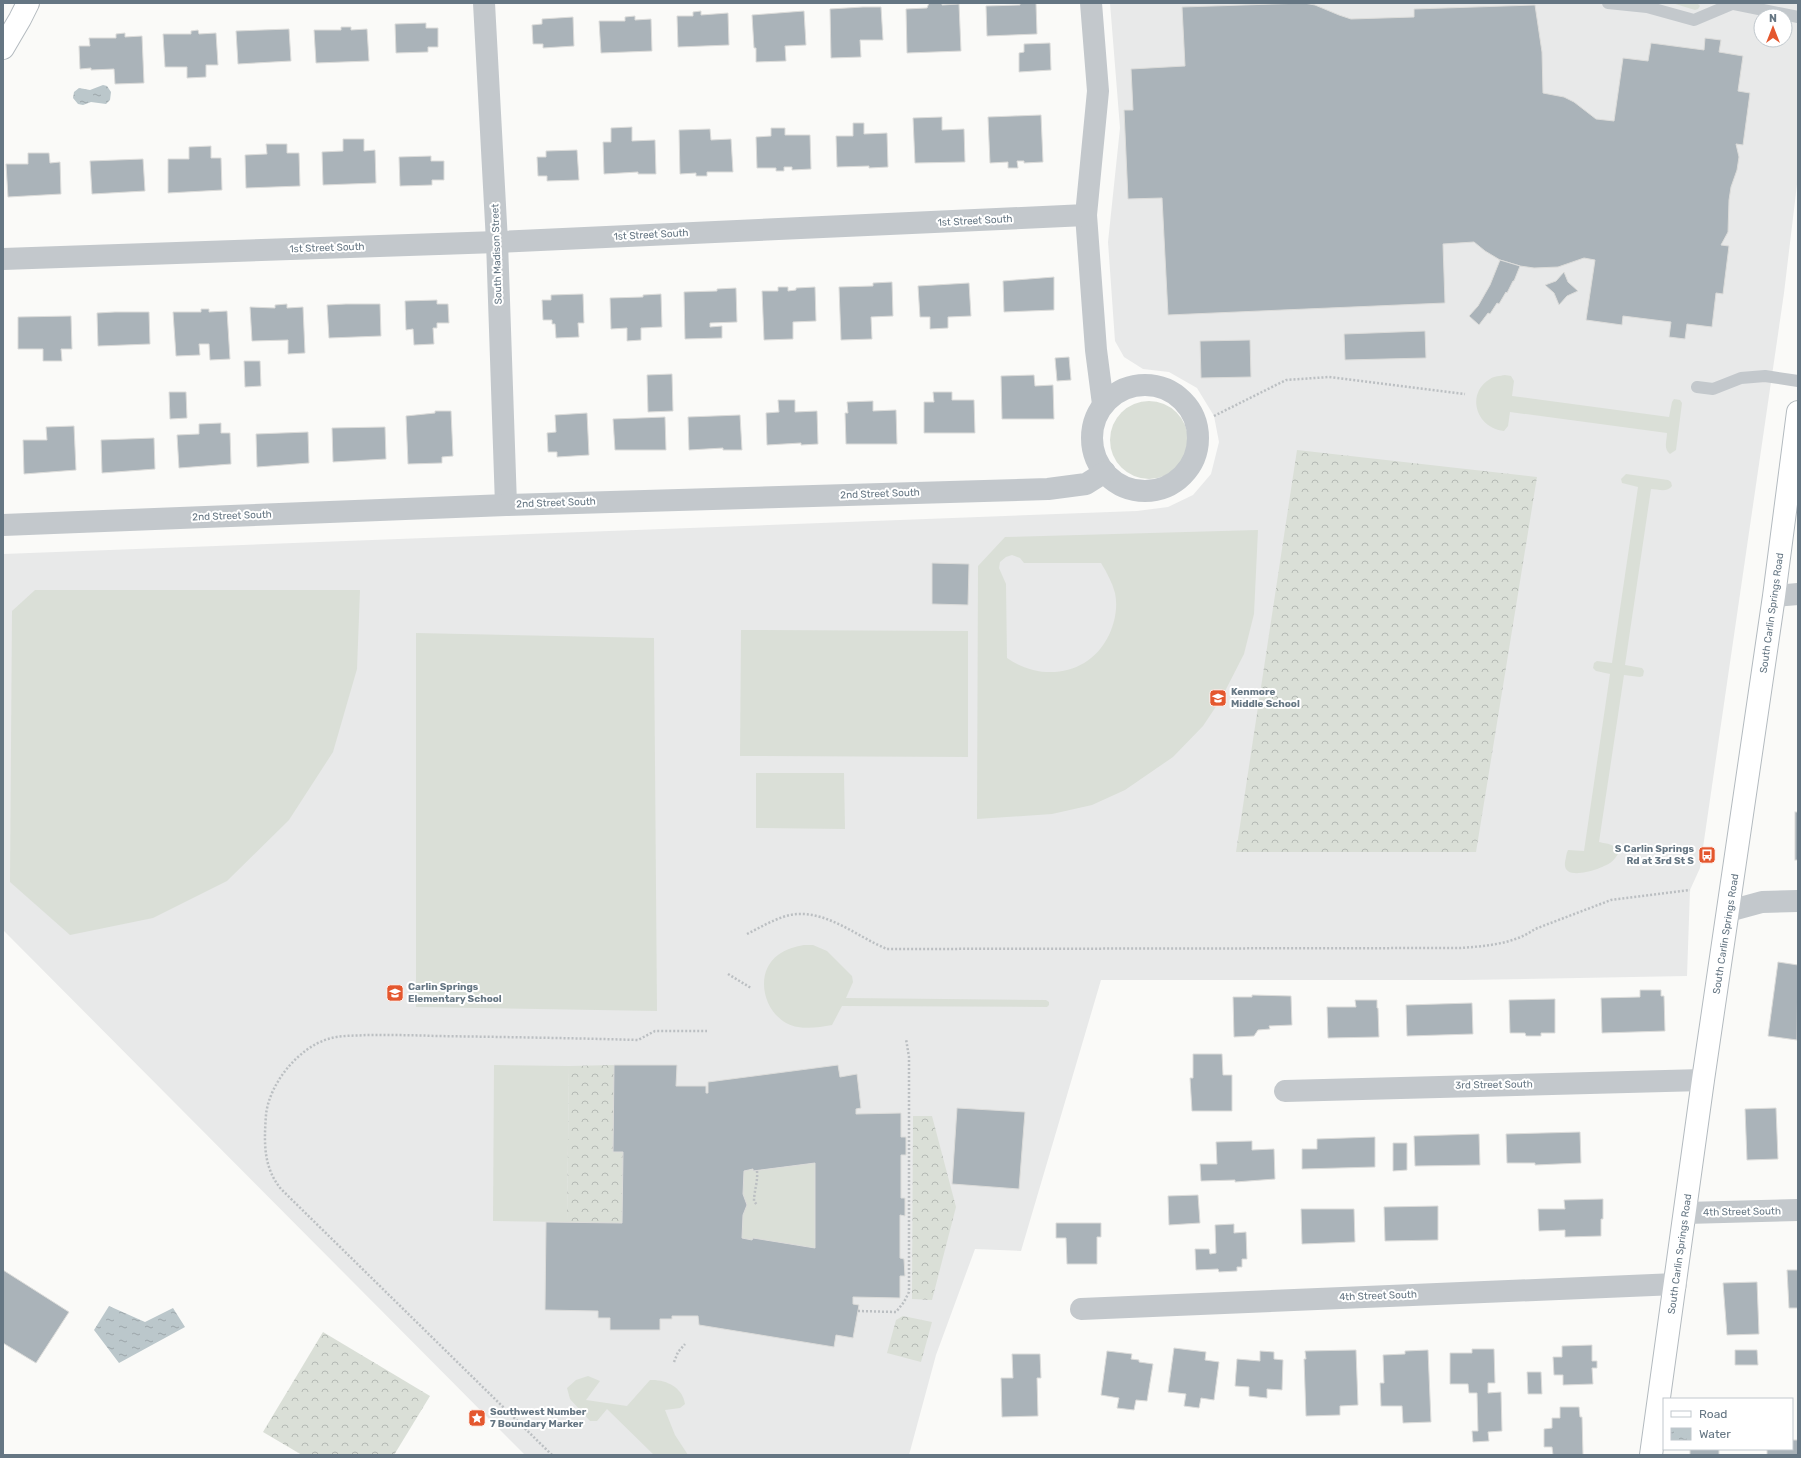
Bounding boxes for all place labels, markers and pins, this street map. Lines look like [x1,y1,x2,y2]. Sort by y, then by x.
place label: Kenmore Middle School [1231,686,1300,710]
school or university icon: Kenmore Middle School [1208,688,1228,708]
place label: S Carlin Springs Rd at 3rd St S [1615,843,1694,867]
bus stop icon: S Carlin Springs Rd at 3rd St S [1697,845,1717,865]
place label: Carlin Springs Elementary School [408,981,502,1005]
school or university icon: Carlin Springs Elementary School [385,983,405,1003]
place label: Southwest Number 7 Boundary Marker [490,1406,587,1430]
place icon: Southwest Number 7 Boundary Marker [467,1408,487,1428]

